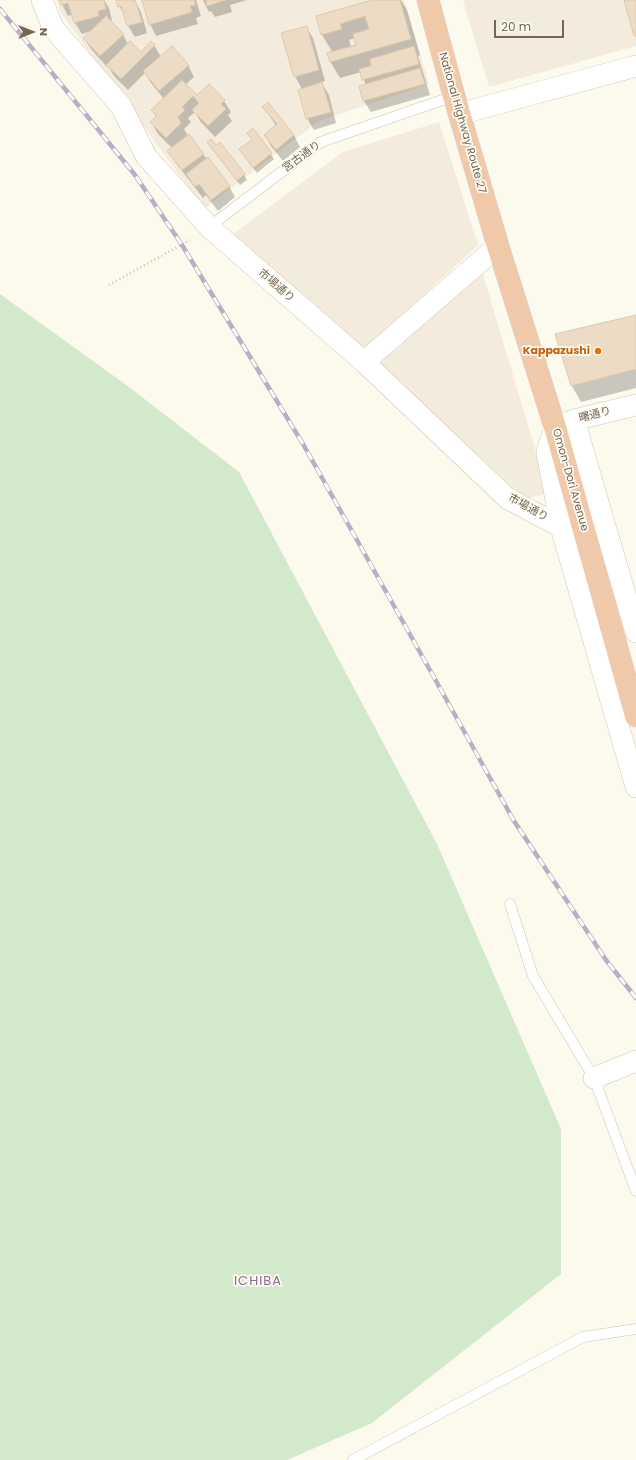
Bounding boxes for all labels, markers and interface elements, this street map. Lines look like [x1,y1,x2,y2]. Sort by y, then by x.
north arrow [12,12,52,52]
scale bar [496,12,566,38]
text: 20 m [501,18,531,35]
text: N [36,28,52,36]
street label: National Highway Route 27 [435,51,489,195]
street label: 宮古通り [280,139,324,175]
street label: 市場通り [255,267,297,305]
place label: Kappazushi [523,344,590,358]
marker: Kappazushi [593,346,603,356]
street label: 曙通り [577,405,613,425]
street label: Omon-Dori Avenue [549,427,591,533]
street label: 市場通り [506,492,550,524]
district label: ICHIBA [234,1274,282,1290]

